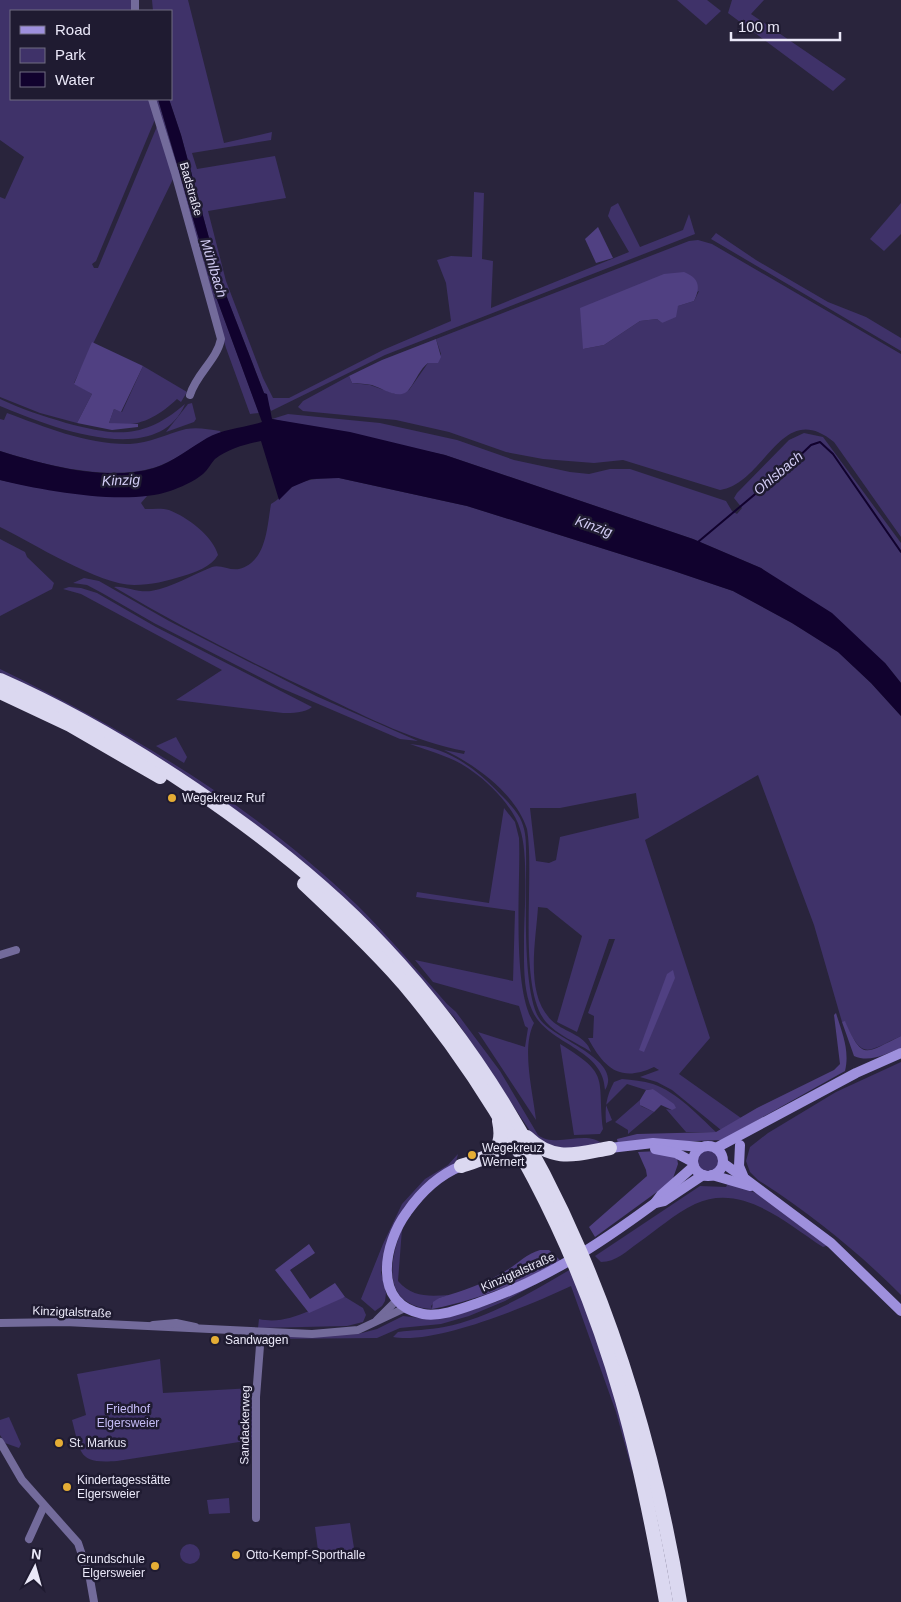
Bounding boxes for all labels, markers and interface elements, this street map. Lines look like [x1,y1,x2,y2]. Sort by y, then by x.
legend [10,10,172,100]
scale bar [731,10,840,42]
text: 100 m [738,18,780,35]
text: Road [55,21,91,38]
text: Park [55,46,86,63]
text: Water [55,71,94,88]
street label: Badstraße [177,160,205,218]
water label: Mühlbach [197,237,231,300]
water label: Ohlsbach [750,448,806,498]
water label: Kinzig [102,471,141,489]
water label: Kinzig [573,512,615,540]
place label: Wegekreuz Ruf [182,791,265,805]
marker: Wegekreuz Ruf [166,792,178,804]
place label: Wegekreuz Wernert [482,1141,542,1169]
marker: Wegekreuz Wernert [466,1149,478,1161]
street label: Kinzigtalstraße [479,1249,557,1295]
street label: Kinzigtalstraße [32,1304,112,1320]
place label: Sandwagen [225,1333,288,1347]
marker: Sandwagen [209,1334,221,1346]
street label: Sandackerweg [237,1385,253,1465]
park label: Friedhof Elgersweier [97,1402,159,1430]
place label: St. Markus [69,1436,126,1450]
marker: St. Markus [53,1437,65,1449]
place label: Kindertagesstätte Elgersweier [77,1473,171,1501]
marker: Kindertagesstätte Elgersweier [61,1481,73,1493]
north arrow [10,1542,60,1592]
text: N [30,1546,42,1563]
place label: Otto-Kempf-Sporthalle [246,1548,366,1562]
marker: Otto-Kempf-Sporthalle [230,1549,242,1561]
place label: Grundschule Elgersweier [77,1552,145,1580]
marker: Grundschule Elgersweier [149,1560,161,1572]

